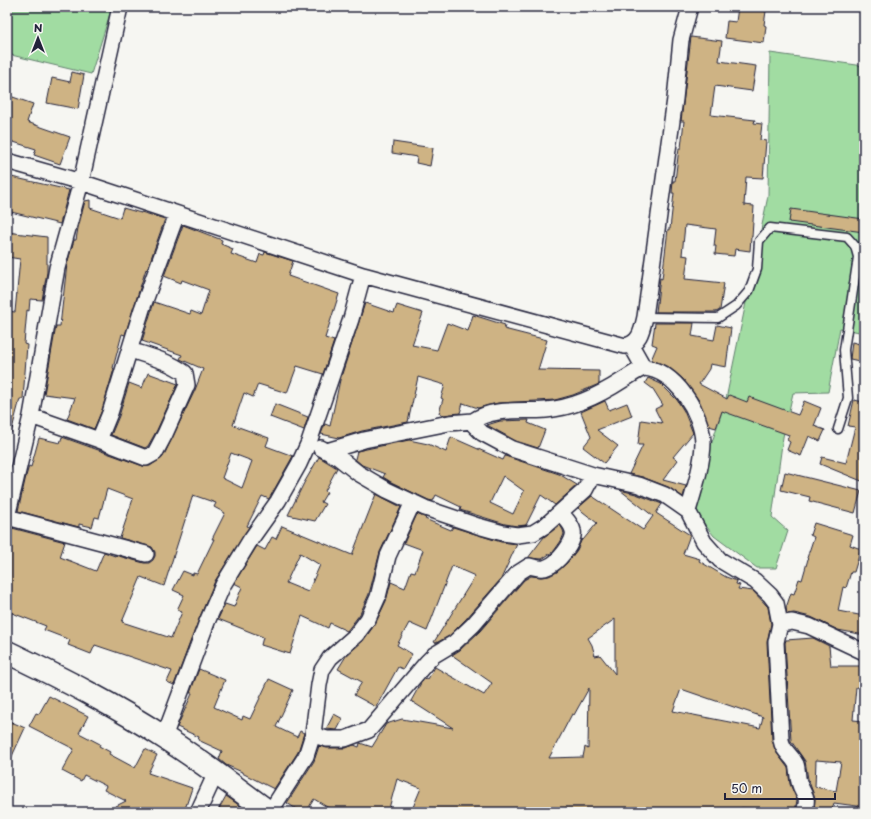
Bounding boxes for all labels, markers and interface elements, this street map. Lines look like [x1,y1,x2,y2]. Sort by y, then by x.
north arrow [18,18,58,58]
text: N [34,19,43,36]
scale bar [725,775,835,801]
text: 50 m [731,779,762,797]

